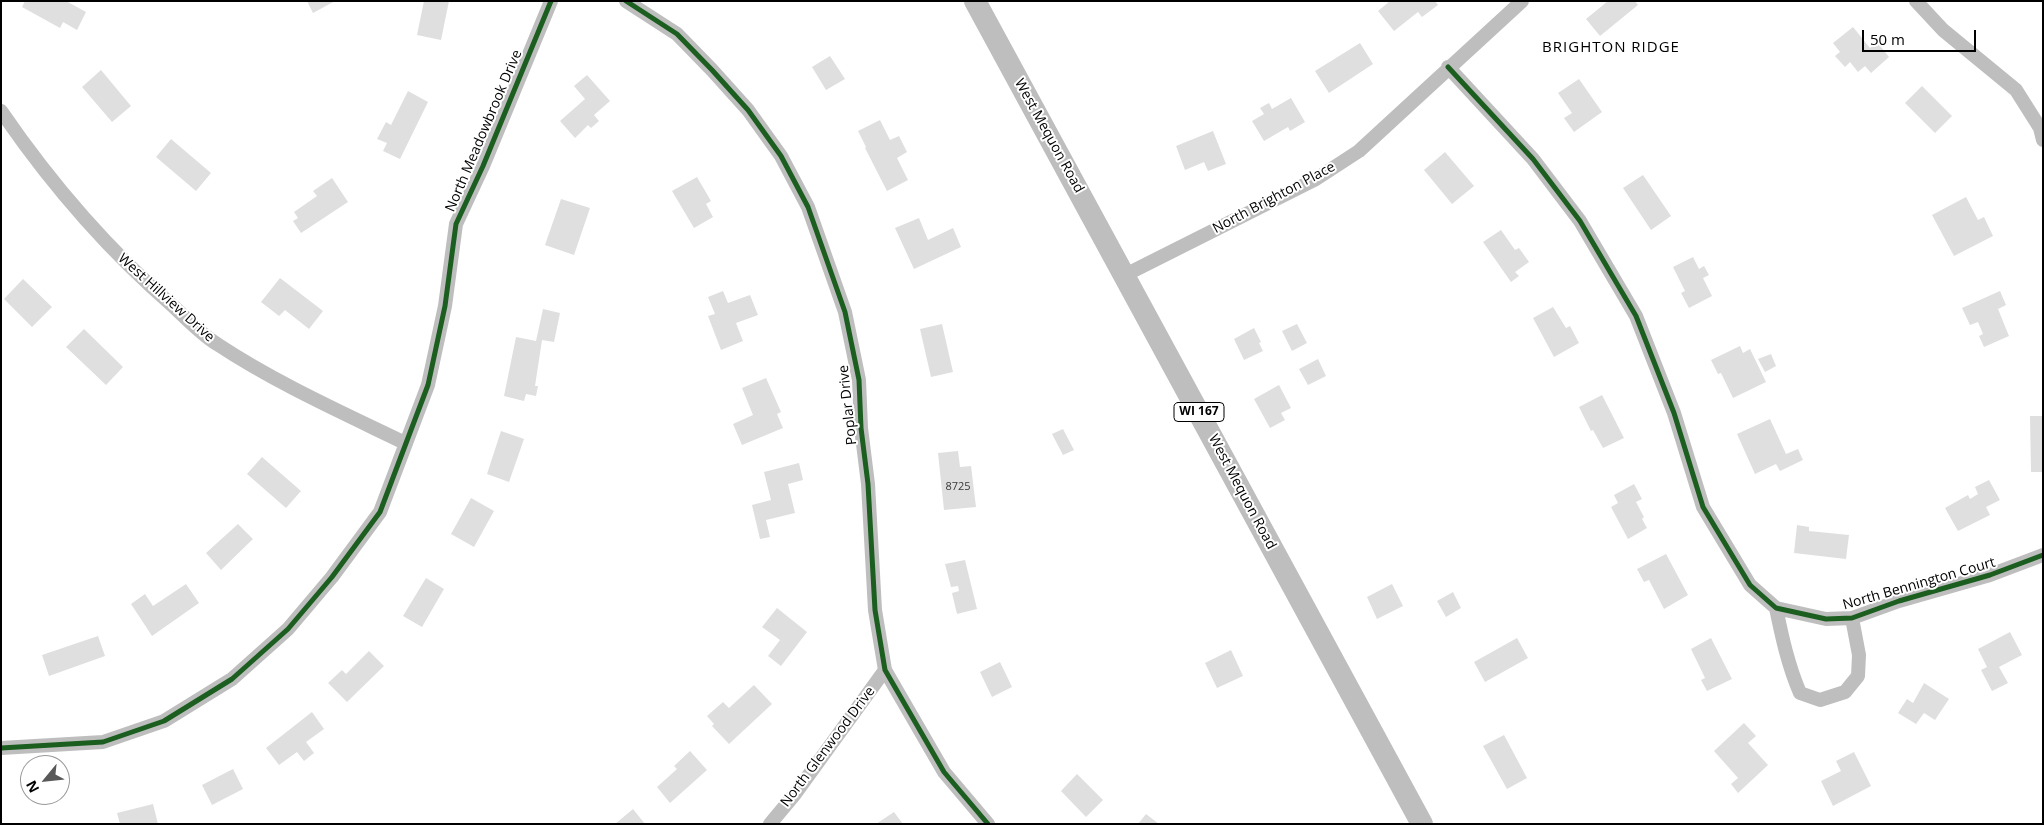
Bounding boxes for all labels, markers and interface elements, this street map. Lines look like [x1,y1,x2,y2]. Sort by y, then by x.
scale bar [1864,20,1978,52]
text: 50 m [1870,29,1905,49]
district label: BRIGHTON RIDGE [1540,39,1682,57]
street label: North Meadowbrook Drive [442,47,526,215]
street label: West Mequon Road [1011,76,1087,196]
street label: North Brighton Place [1210,159,1338,237]
street label: West Hillview Drive [114,250,218,346]
street label: Poplar Drive [835,364,861,446]
road number: WI 167 [1174,402,1224,422]
street label: West Mequon Road [1205,432,1279,552]
house number: 8725 [945,480,971,494]
street label: North Bennington Court [1841,554,1997,614]
street label: North Glenwood Drive [777,684,879,810]
north arrow [20,755,70,805]
text: N [21,777,43,796]

